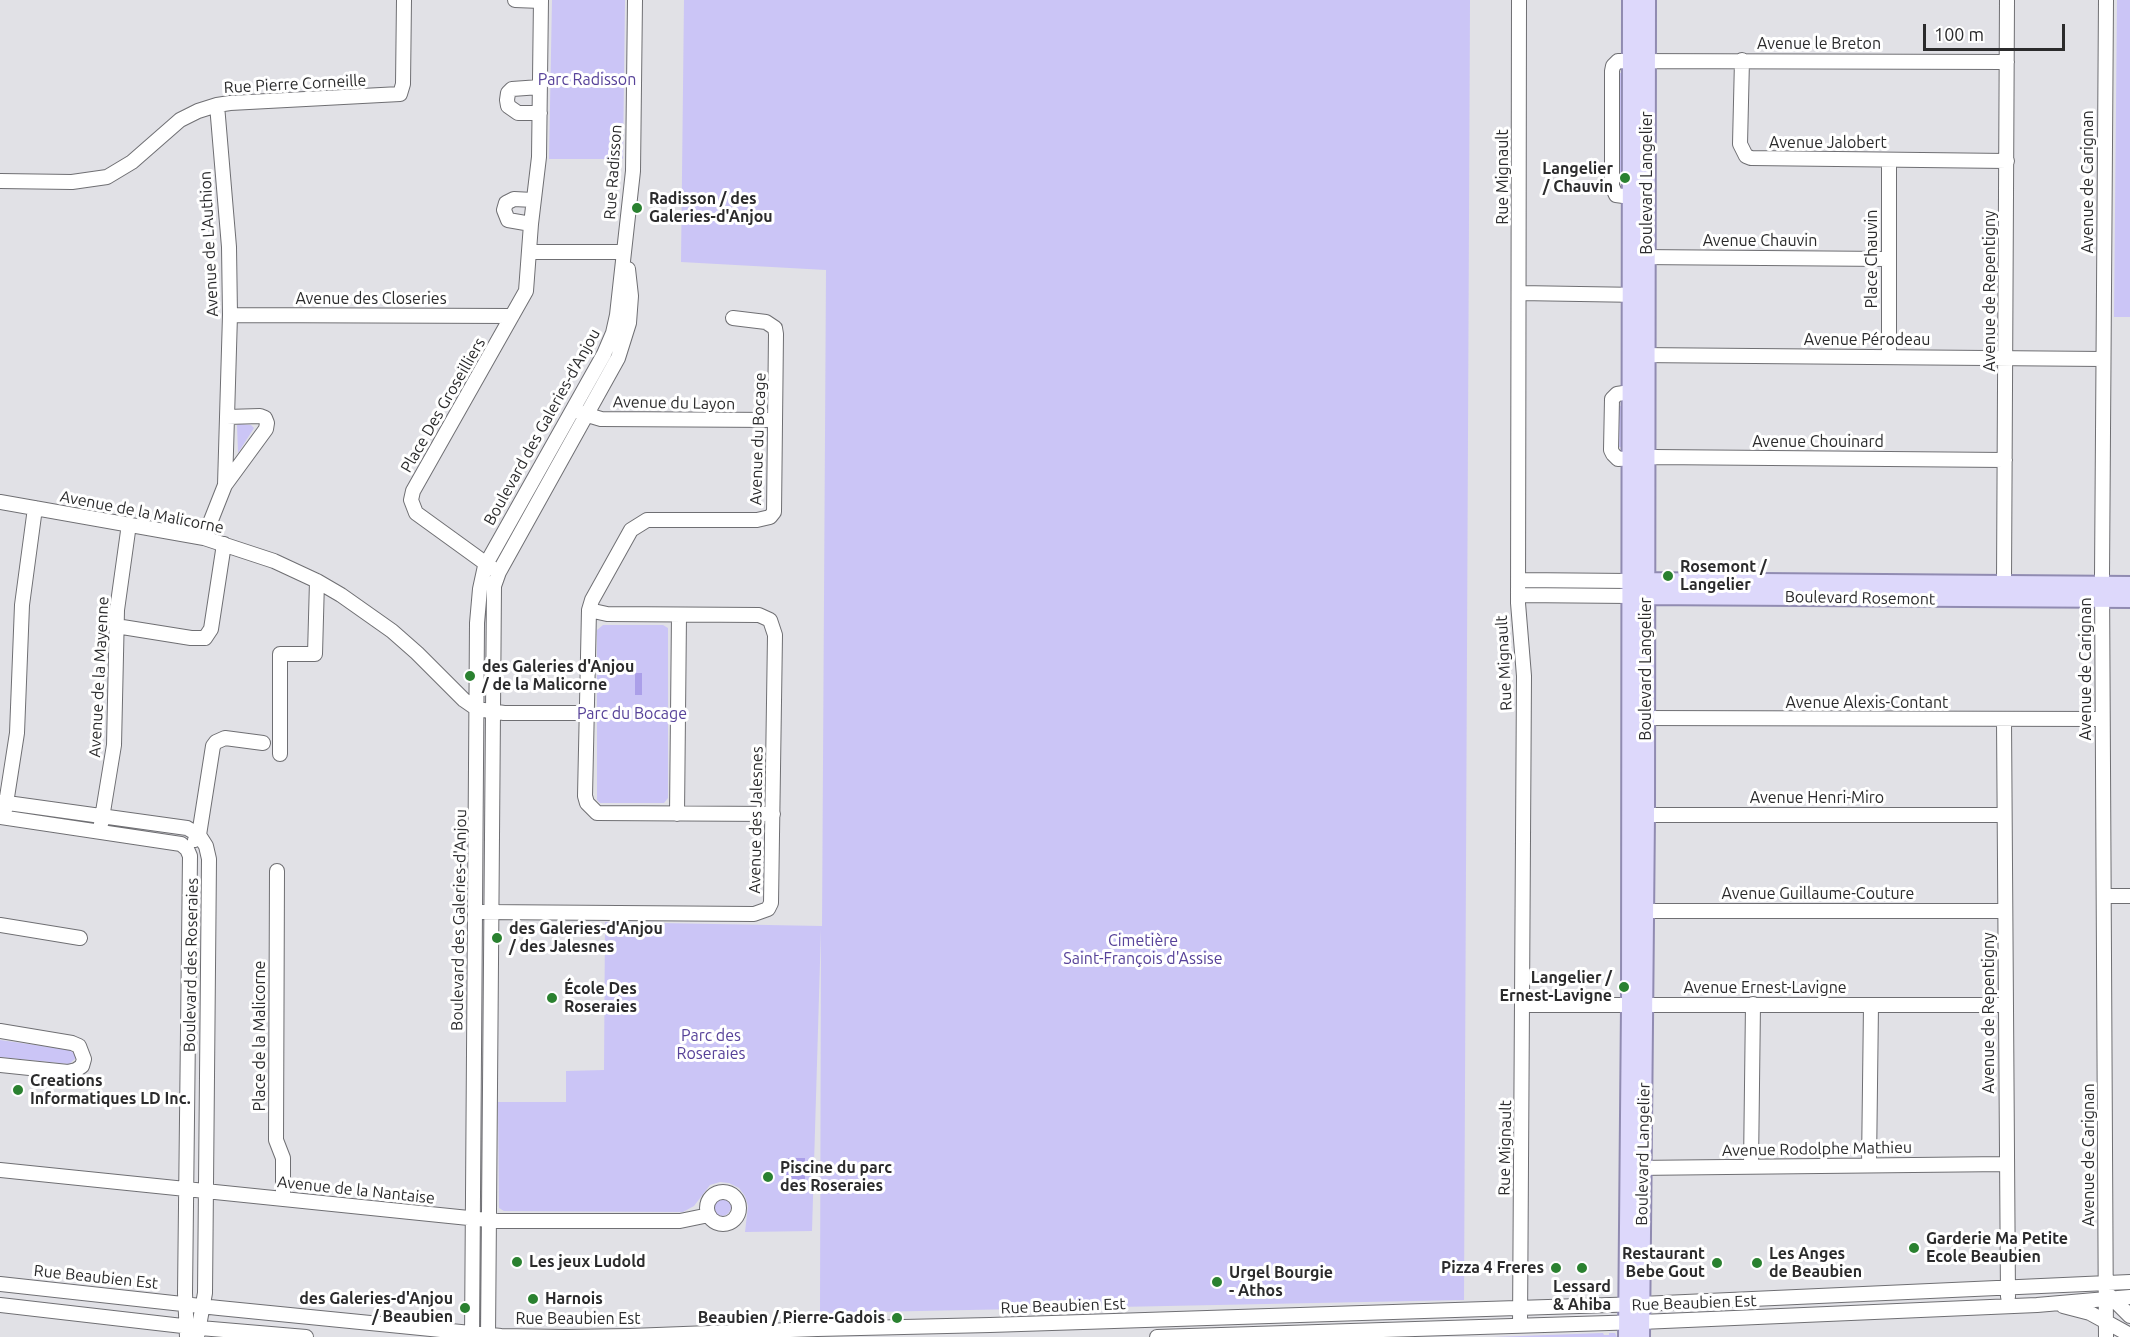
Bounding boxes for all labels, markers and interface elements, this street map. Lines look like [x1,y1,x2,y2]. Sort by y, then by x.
scale bar [1926,12,2068,50]
text: 100 m [1934,24,1984,44]
street label: Avenue le Breton [1757,34,1881,54]
park label: Parc Radisson [538,70,636,90]
street label: Rue Pierre Corneille [223,71,367,97]
street label: Avenue de Carignan [2078,110,2098,254]
street label: Boulevard Langelier [1637,111,1657,255]
street label: Rue Radisson [600,124,626,220]
street label: Rue Mignault [1493,129,1513,225]
street label: Avenue Jalobert [1769,133,1887,153]
place label: Langelier / Chauvin [1542,159,1613,197]
street label: Avenue de L'Authion [196,171,222,317]
marker: Langelier / Chauvin [1618,171,1632,185]
place label: Radisson / des Galeries-d'Anjou [649,189,773,227]
marker: Radisson / des Galeries-d'Anjou [630,201,644,215]
street label: Place Chauvin [1862,209,1882,309]
street label: Avenue de Repentigny [1980,210,2000,372]
street label: Avenue Chauvin [1703,231,1817,251]
street label: Avenue des Closeries [295,289,447,309]
street label: Boulevard des Galeries-d'Anjou [480,325,604,529]
street label: Avenue Pérodeau [1804,330,1930,350]
street label: Place Des Groseilliers [397,334,489,476]
street label: Avenue du Bocage [746,372,770,506]
street label: Avenue du Layon [613,392,735,414]
street label: Avenue Chouinard [1752,432,1884,452]
street label: Avenue de la Malicorne [58,487,226,537]
place label: Rosemont / Langelier [1680,557,1767,595]
marker: Rosemont / Langelier [1661,569,1675,583]
street label: Boulevard Rosemont [1785,587,1935,609]
street label: Avenue de la Mayenne [85,596,113,758]
street label: Boulevard Langelier [1636,597,1656,741]
street label: Avenue de Carignan [2076,597,2096,741]
street label: Rue Mignault [1492,615,1516,711]
place label: des Galeries d'Anjou / de la Malicorne [482,657,634,695]
marker: des Galeries d'Anjou / de la Malicorne [463,669,477,683]
street label: Avenue Alexis-Contant [1786,693,1948,713]
park label: Parc du Bocage [577,704,687,724]
street label: Avenue des Jalesnes [745,746,767,894]
street label: Avenue Henri-Miro [1750,788,1884,808]
street label: Boulevard des Galeries-d'Anjou [447,809,471,1031]
street label: Boulevard des Roseraies [180,878,202,1052]
street label: Avenue Guillaume-Couture [1722,884,1914,904]
place label: des Galeries-d'Anjou / des Jalesnes [509,919,663,957]
marker: des Galeries-d'Anjou / des Jalesnes [490,931,504,945]
park label: Cimetière Saint-François d'Assise [1063,931,1223,969]
street label: Avenue de Repentigny [1979,932,1999,1094]
street label: Place de la Malicorne [250,961,270,1111]
place label: Langelier / Ernest-Lavigne [1499,968,1612,1006]
street label: Avenue Ernest-Lavigne [1683,978,1847,998]
place label: École Des Roseraies [564,979,637,1017]
marker: Langelier / Ernest-Lavigne [1617,980,1631,994]
marker: École Des Roseraies [545,991,559,1005]
park label: Parc des Roseraies [676,1026,746,1064]
place label: Creations Informatiques LD Inc. [30,1071,191,1109]
street label: Boulevard Langelier [1632,1082,1654,1226]
marker: Creations Informatiques LD Inc. [11,1083,25,1097]
street label: Avenue de Carignan [2079,1083,2099,1227]
street label: Rue Mignault [1495,1100,1515,1196]
street label: Avenue Rodolphe Mathieu [1722,1138,1912,1160]
place label: Piscine du parc des Roseraies [780,1158,892,1196]
marker: Piscine du parc des Roseraies [761,1170,775,1184]
street label: Avenue de la Nantaise [276,1172,436,1208]
place label: Garderie Ma Petite Ecole Beaubien [1926,1229,2068,1267]
marker: Garderie Ma Petite Ecole Beaubien [1907,1241,1921,1255]
place label: Restaurant Bebe Gout [1622,1244,1705,1282]
place label: Les Anges de Beaubien [1769,1244,1862,1282]
place label: Les jeux Ludold [529,1252,646,1272]
marker: Les jeux Ludold [510,1255,524,1269]
marker: Restaurant Bebe Gout [1710,1256,1724,1270]
marker: Les Anges de Beaubien [1750,1256,1764,1270]
place label: Pizza 4 Freres [1441,1258,1544,1278]
street label: Rue Beaubien Est [33,1261,159,1293]
marker: Pizza 4 Freres [1549,1261,1563,1275]
marker: Lessard & Ahiba [1575,1261,1589,1275]
place label: Urgel Bourgie - Athos [1229,1263,1333,1301]
marker: Urgel Bourgie - Athos [1210,1275,1224,1289]
place label: Lessard & Ahiba [1553,1277,1611,1315]
place label: des Galeries-d'Anjou / Beaubien [299,1289,453,1327]
place label: Harnois [545,1289,603,1309]
street label: Rue Beaubien Est [1631,1291,1757,1315]
marker: Harnois [526,1292,540,1306]
street label: Rue Beaubien Est [1000,1294,1126,1318]
marker: des Galeries-d'Anjou / Beaubien [458,1301,472,1315]
place label: Beaubien / Pierre-Gadois [698,1308,885,1328]
street label: Rue Beaubien Est [515,1309,641,1329]
marker: Beaubien / Pierre-Gadois [890,1311,904,1325]

